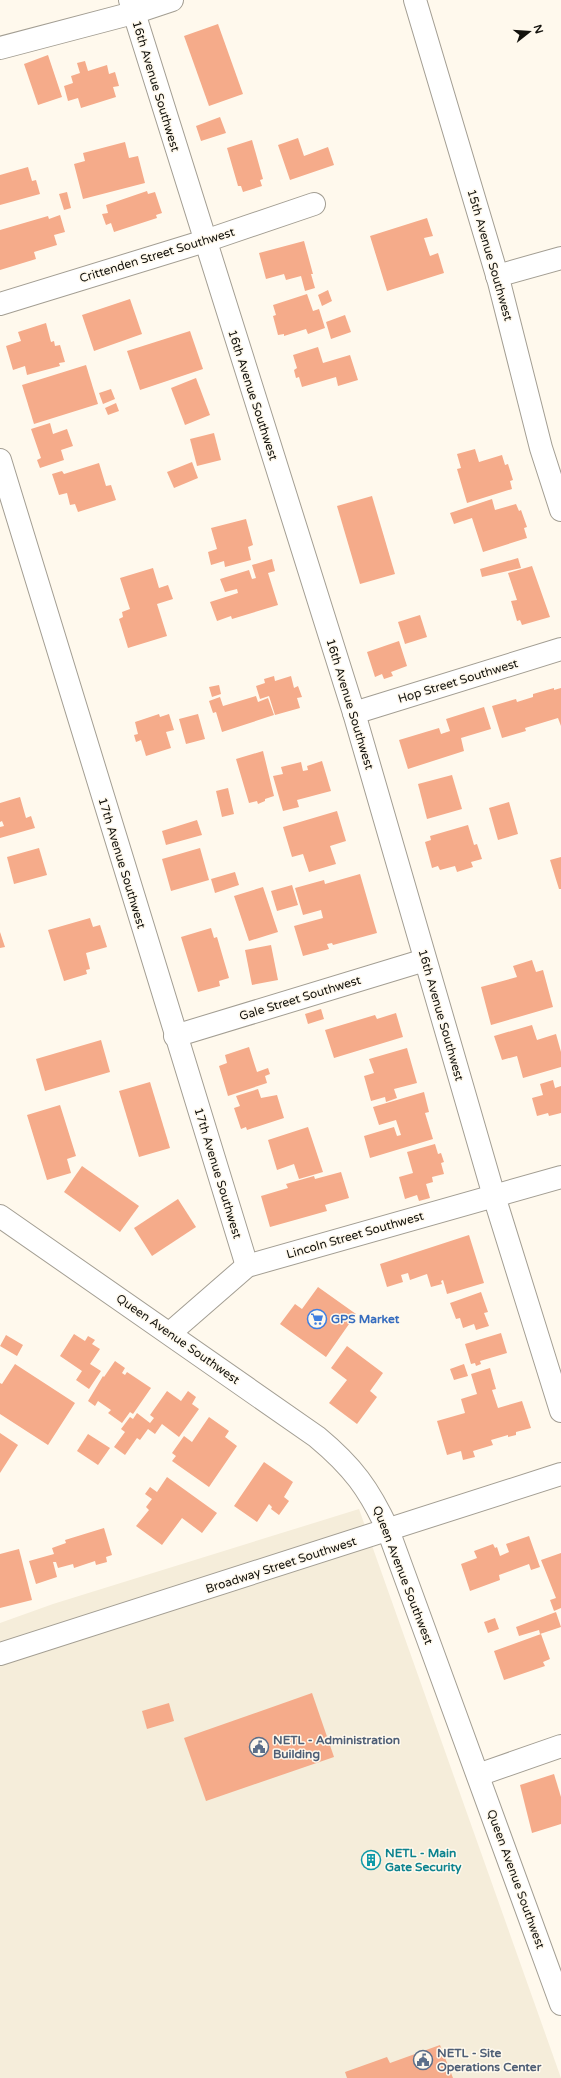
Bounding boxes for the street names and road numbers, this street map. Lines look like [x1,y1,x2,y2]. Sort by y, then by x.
street label: 16th Avenue Southwest [129,19,183,154]
street label: 15th Avenue Southwest [464,187,516,323]
street label: Crittenden Street Southwest [78,225,237,285]
street label: 16th Avenue Southwest [225,328,281,462]
street label: 16th Avenue Southwest [323,637,377,772]
street label: Hop Street Southwest [396,656,520,706]
street label: 17th Avenue Southwest [95,796,149,931]
street label: 16th Avenue Southwest [415,947,467,1083]
street label: Gale Street Southwest [237,973,363,1023]
street label: 17th Avenue Southwest [191,1106,245,1241]
street label: Lincoln Street Southwest [285,1209,426,1261]
street label: Queen Avenue Southwest [114,1291,243,1387]
street label: Queen Avenue Southwest [370,1504,436,1647]
street label: Broadway Street Southwest [204,1534,358,1596]
street label: Queen Avenue Southwest [484,1807,548,1951]

